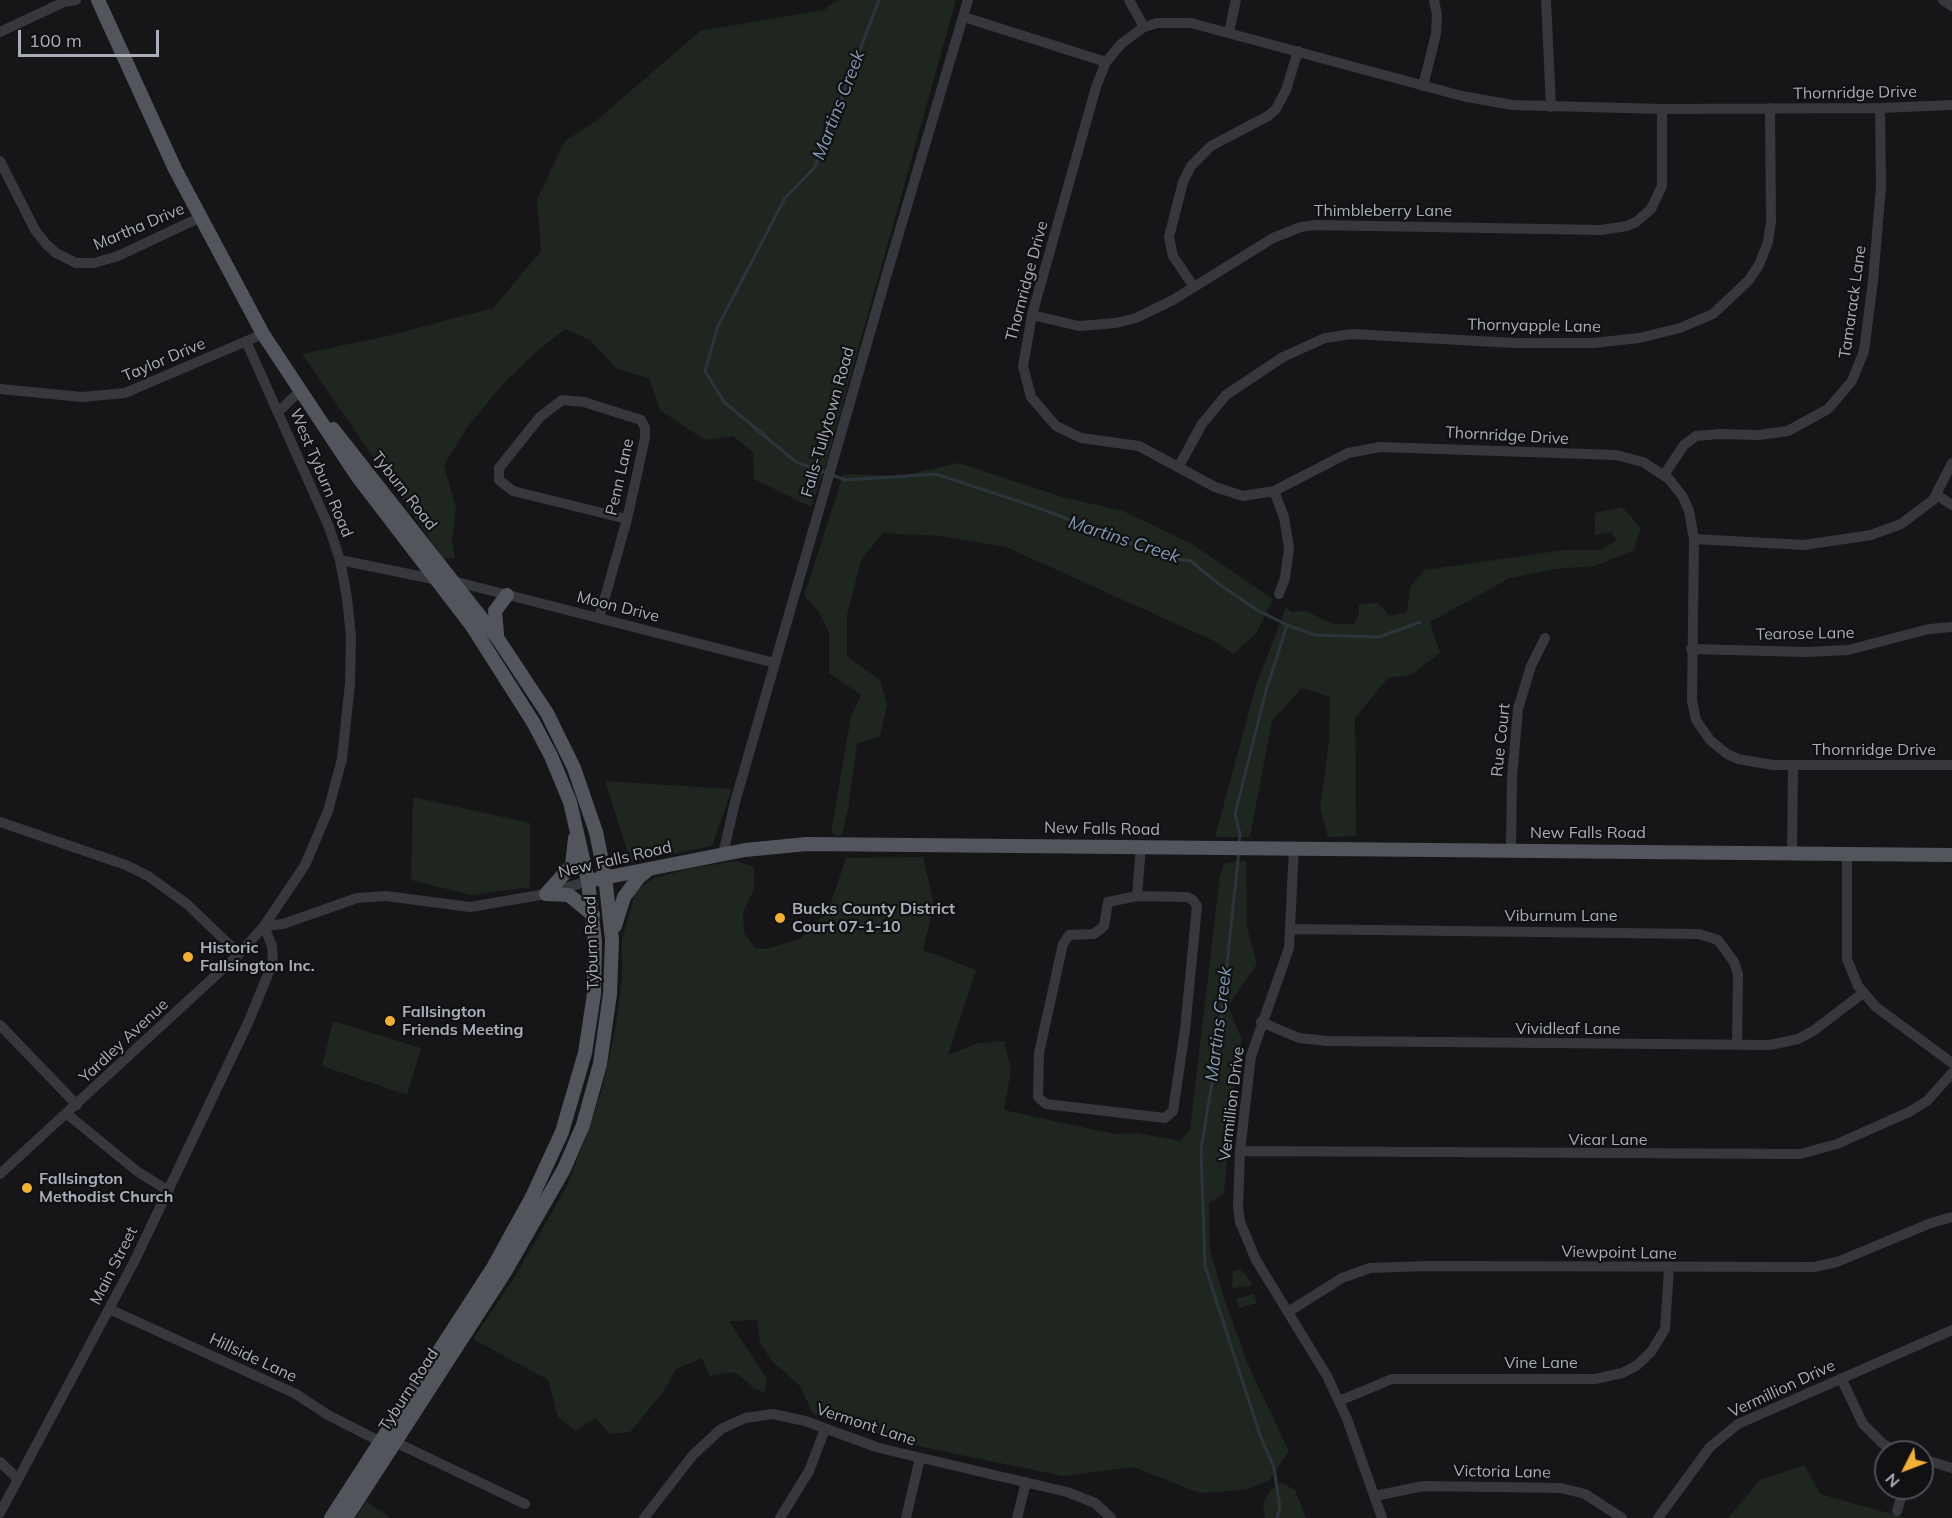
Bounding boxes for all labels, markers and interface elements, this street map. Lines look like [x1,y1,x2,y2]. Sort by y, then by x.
scale bar [21,18,162,56]
text: 100 m [29,29,82,52]
water label: Martins Creek [808,47,870,163]
street label: Thornridge Drive [1793,82,1917,104]
street label: Martha Drive [91,199,187,255]
street label: Thimbleberry Lane [1314,201,1452,221]
street label: Thornridge Drive [1002,219,1052,343]
street label: Tamarack Lane [1836,244,1870,360]
street label: Thornyapple Lane [1467,315,1601,337]
street label: Taylor Drive [120,334,208,386]
street label: Falls-Tullytown Road [797,345,859,499]
street label: West Tyburn Road [285,406,357,540]
street label: Thornridge Drive [1445,423,1569,449]
street label: Penn Lane [602,437,638,517]
street label: Tyburn Road [367,448,441,534]
water label: Martins Creek [1066,512,1182,568]
street label: Moon Drive [575,587,661,627]
street label: Tearose Lane [1755,624,1855,644]
street label: Rue Court [1488,702,1514,778]
street label: Thornridge Drive [1812,740,1936,760]
street label: New Falls Road [1044,818,1160,840]
street label: New Falls Road [1530,823,1646,843]
street label: New Falls Road [556,838,674,882]
street label: Tyburn Road [581,895,603,991]
place label: Bucks County District Court 07-1-10 [792,899,955,937]
street label: Viburnum Lane [1505,906,1617,926]
marker: Bucks County District Court 07-1-10 [773,911,787,925]
place label: Historic Fallsington Inc. [200,938,315,976]
marker: Historic Fallsington Inc. [181,950,195,964]
water label: Martins Creek [1201,965,1237,1083]
street label: Yardley Avenue [76,995,172,1087]
place label: Fallsington Friends Meeting [402,1002,523,1040]
marker: Fallsington Friends Meeting [383,1014,397,1028]
street label: Vividleaf Lane [1516,1019,1620,1039]
street label: Vermillion Drive [1215,1046,1249,1162]
street label: Vicar Lane [1569,1130,1647,1150]
place label: Fallsington Methodist Church [39,1169,173,1207]
marker: Fallsington Methodist Church [20,1181,34,1195]
street label: Main Street [86,1224,142,1308]
street label: Viewpoint Lane [1561,1242,1677,1264]
street label: Hillside Lane [206,1329,300,1387]
street label: Tyburn Road [375,1345,443,1435]
street label: Vine Lane [1504,1353,1578,1373]
street label: Vermillion Drive [1726,1356,1838,1422]
street label: Vermont Lane [814,1400,918,1450]
north arrow [1874,1440,1934,1500]
street label: Victoria Lane [1453,1462,1551,1482]
text: N [1881,1470,1904,1492]

